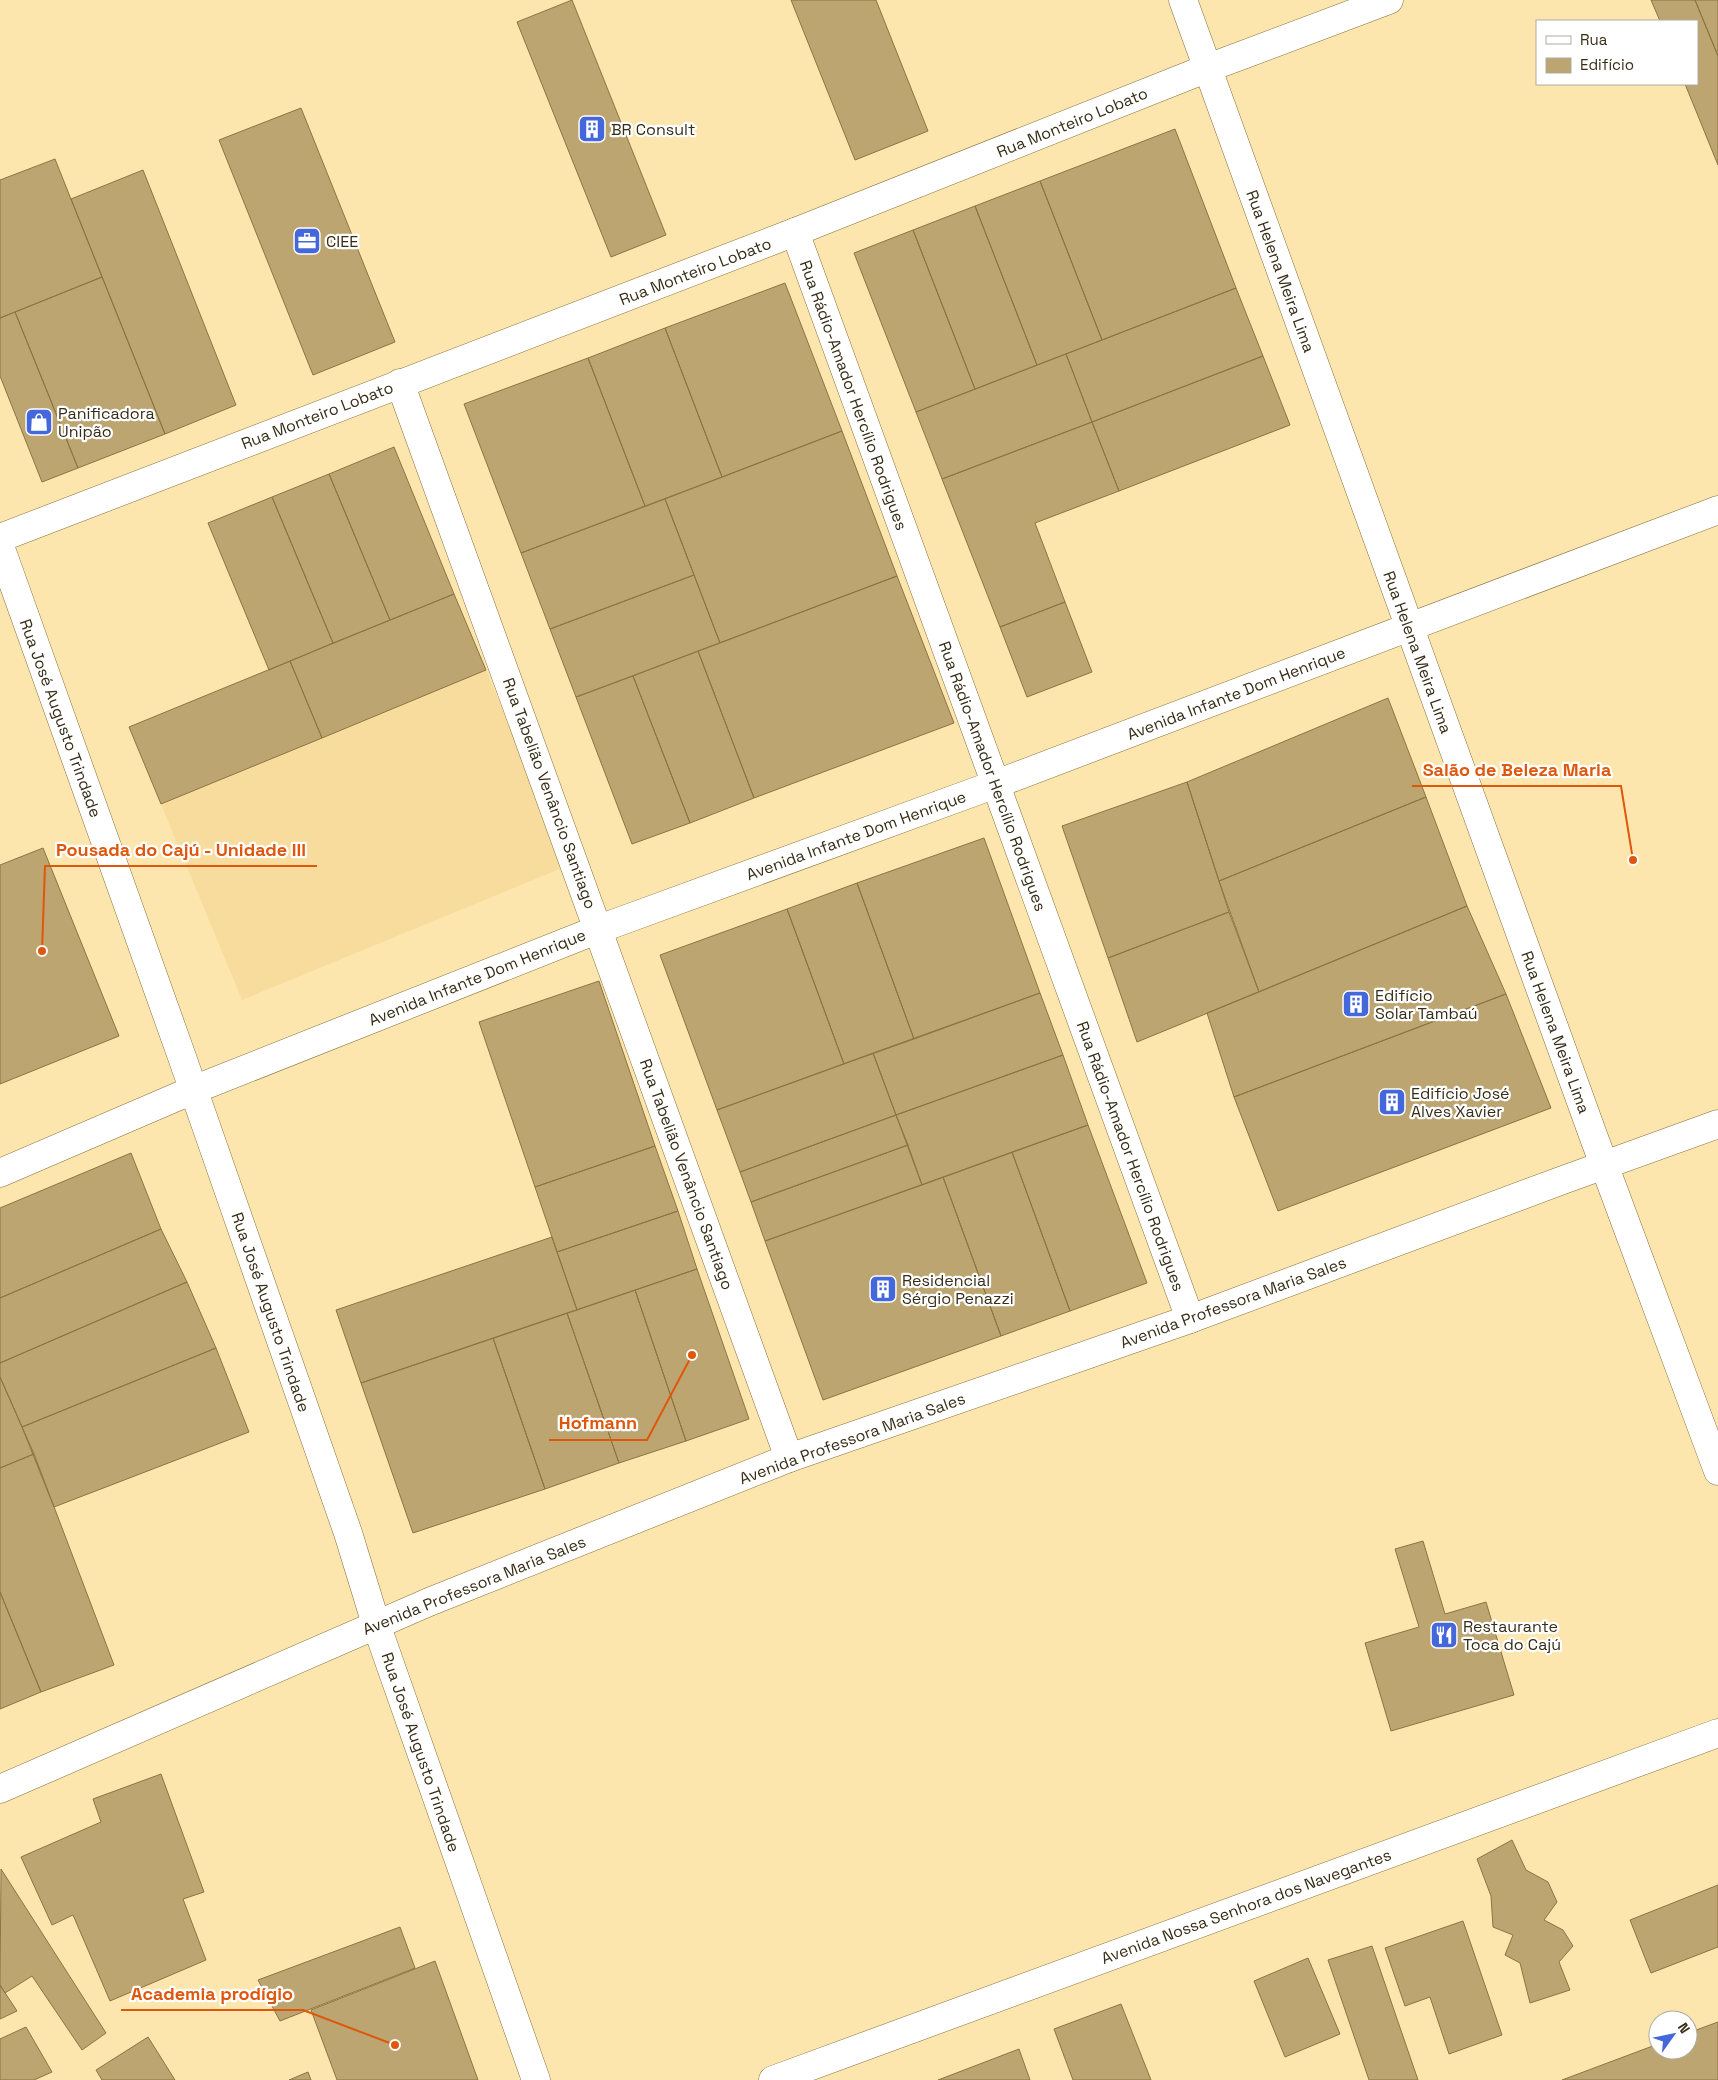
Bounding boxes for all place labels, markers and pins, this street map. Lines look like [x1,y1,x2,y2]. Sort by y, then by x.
building icon: BR Consult [577,114,607,144]
place label: BR Consult [611,119,695,140]
office icon: CIEE [292,226,322,256]
place label: CIEE [326,231,358,252]
place label: Panificadora Unipão [58,403,155,442]
shop icon: Panificadora Unipão [24,407,54,437]
callout: Salão de Beleza Maria [1412,753,1621,786]
callout: Pousada do Cajú - Unidade III [45,833,317,866]
place label: Edifício Solar Tambaú [1375,985,1478,1024]
building icon: Edifício Solar Tambaú [1341,989,1371,1019]
place label: Edifício José Alves Xavier [1411,1083,1510,1122]
building icon: Edifício José Alves Xavier [1377,1087,1407,1117]
place label: Residencial Sérgio Penazzi [902,1270,1014,1309]
building icon: Residencial Sérgio Penazzi [868,1274,898,1304]
callout: Hofmann [549,1407,647,1440]
place label: Restaurante Toca do Cajú [1463,1616,1561,1655]
restaurant icon: Restaurante Toca do Cajú [1429,1620,1459,1650]
callout: Academia prodígio [121,1977,303,2010]

